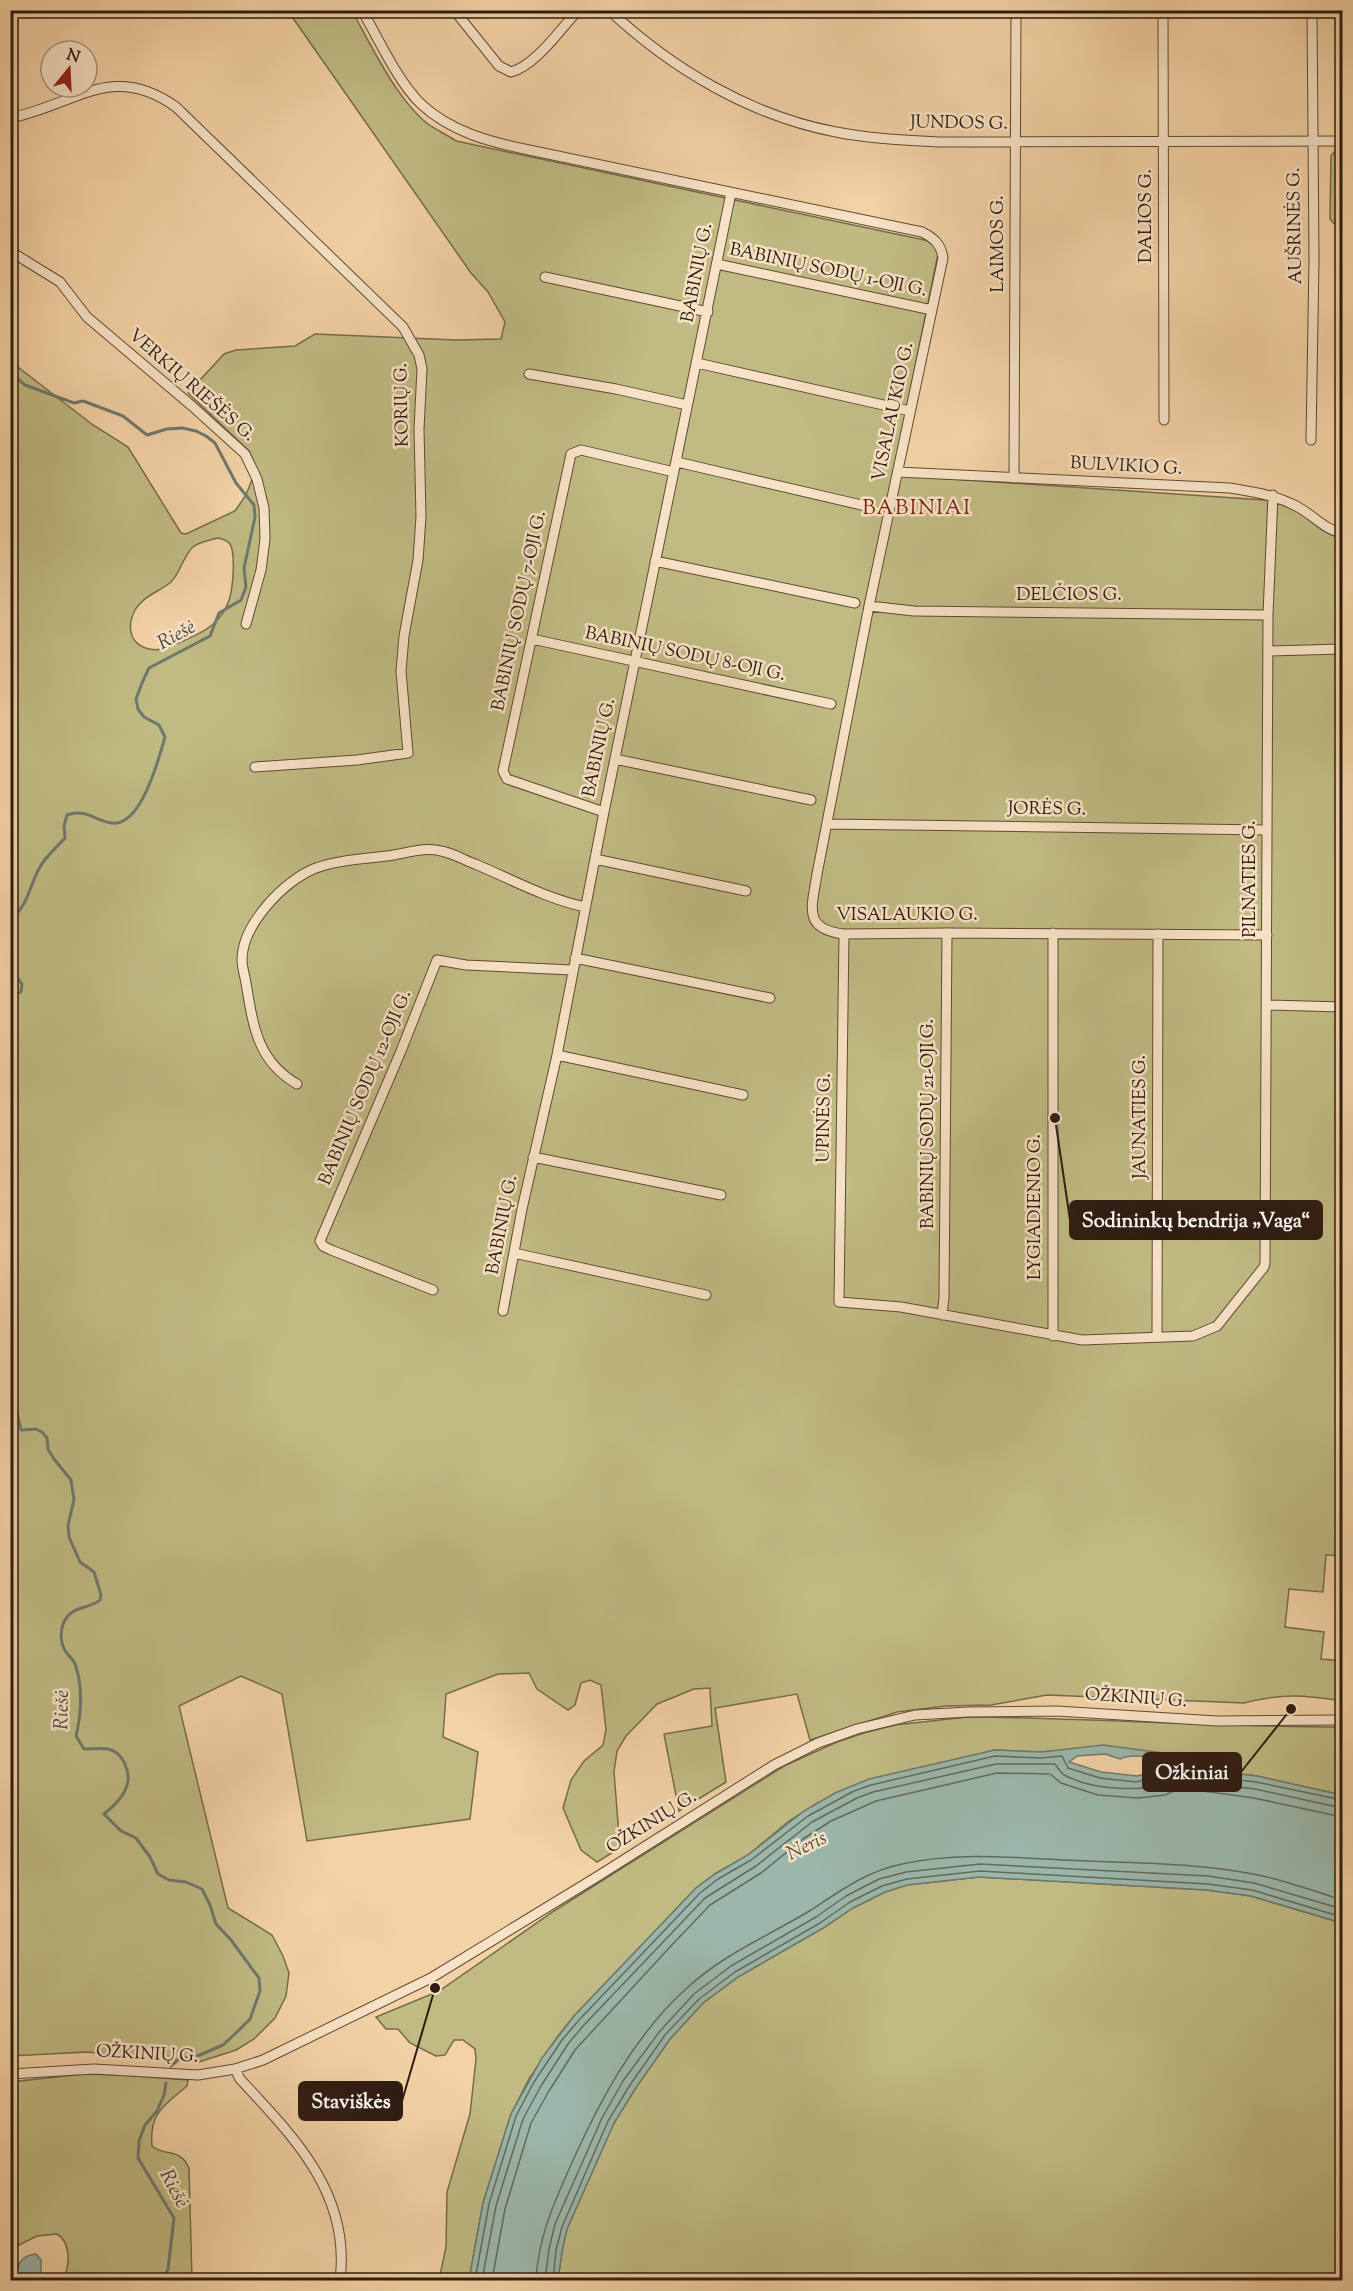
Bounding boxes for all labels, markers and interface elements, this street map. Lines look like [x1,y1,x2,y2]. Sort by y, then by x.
north arrow [39,39,99,99]
text: N [63,44,83,70]
street label: JUNDOS G. [909,110,1008,138]
street label: AUŠRINĖS G. [1282,167,1310,285]
street label: DALIOS G. [1134,169,1160,263]
street label: LAIMOS G. [986,196,1012,292]
street label: BABINIŲ G. [676,221,720,325]
street label: BABINIŲ SODŲ 1-OJI G. [727,237,929,305]
street label: VERKIŲ RIEŠĖS G. [122,323,260,449]
street label: VISALAUKIO G. [867,340,921,484]
street label: KORIŲ G. [389,363,417,447]
street label: BULVIKIO G. [1069,451,1183,483]
district label: BABINIAI [862,494,972,524]
street label: BABINIŲ SODŲ 7-OJI G. [486,508,554,714]
street label: DELČIOS G. [1016,582,1122,609]
water label: Riešė [152,614,202,658]
street label: BABINIŲ SODŲ 8-OJI G. [582,621,788,689]
street label: BABINIŲ G. [577,696,623,800]
street label: JORĖS G. [1007,796,1086,824]
street label: PILNATIES G. [1238,820,1264,938]
street label: VISALAUKIO G. [836,903,978,929]
street label: BABINIŲ SODŲ 12-OJI G. [313,986,419,1190]
street label: BABINIŲ SODŲ 21-OJI G. [916,1019,942,1229]
street label: JAUNATIES G. [1128,1055,1154,1180]
street label: UPINĖS G. [811,1073,839,1163]
street label: LYGIADIENIO G. [1023,1134,1049,1280]
street label: BABINIŲ G. [481,1173,525,1277]
callout: Sodininkų bendrija „Vaga“ [1070,1201,1322,1239]
text: Sodininkų bendrija „Vaga“ [1082,1208,1310,1237]
street label: OŽKINIŲ G. [1084,1682,1188,1716]
water label: Riešė [48,1690,78,1730]
callout: Ožkiniai [1143,1753,1241,1791]
text: Ožkiniai [1155,1760,1229,1789]
street label: OŽKINIŲ G. [602,1785,702,1861]
water label: Neris [782,1825,832,1869]
street label: OŽKINIŲ G. [95,2039,199,2071]
callout: Staviškės [299,2082,402,2120]
text: Staviškės [311,2089,391,2118]
water label: Riešė [151,2165,195,2213]

